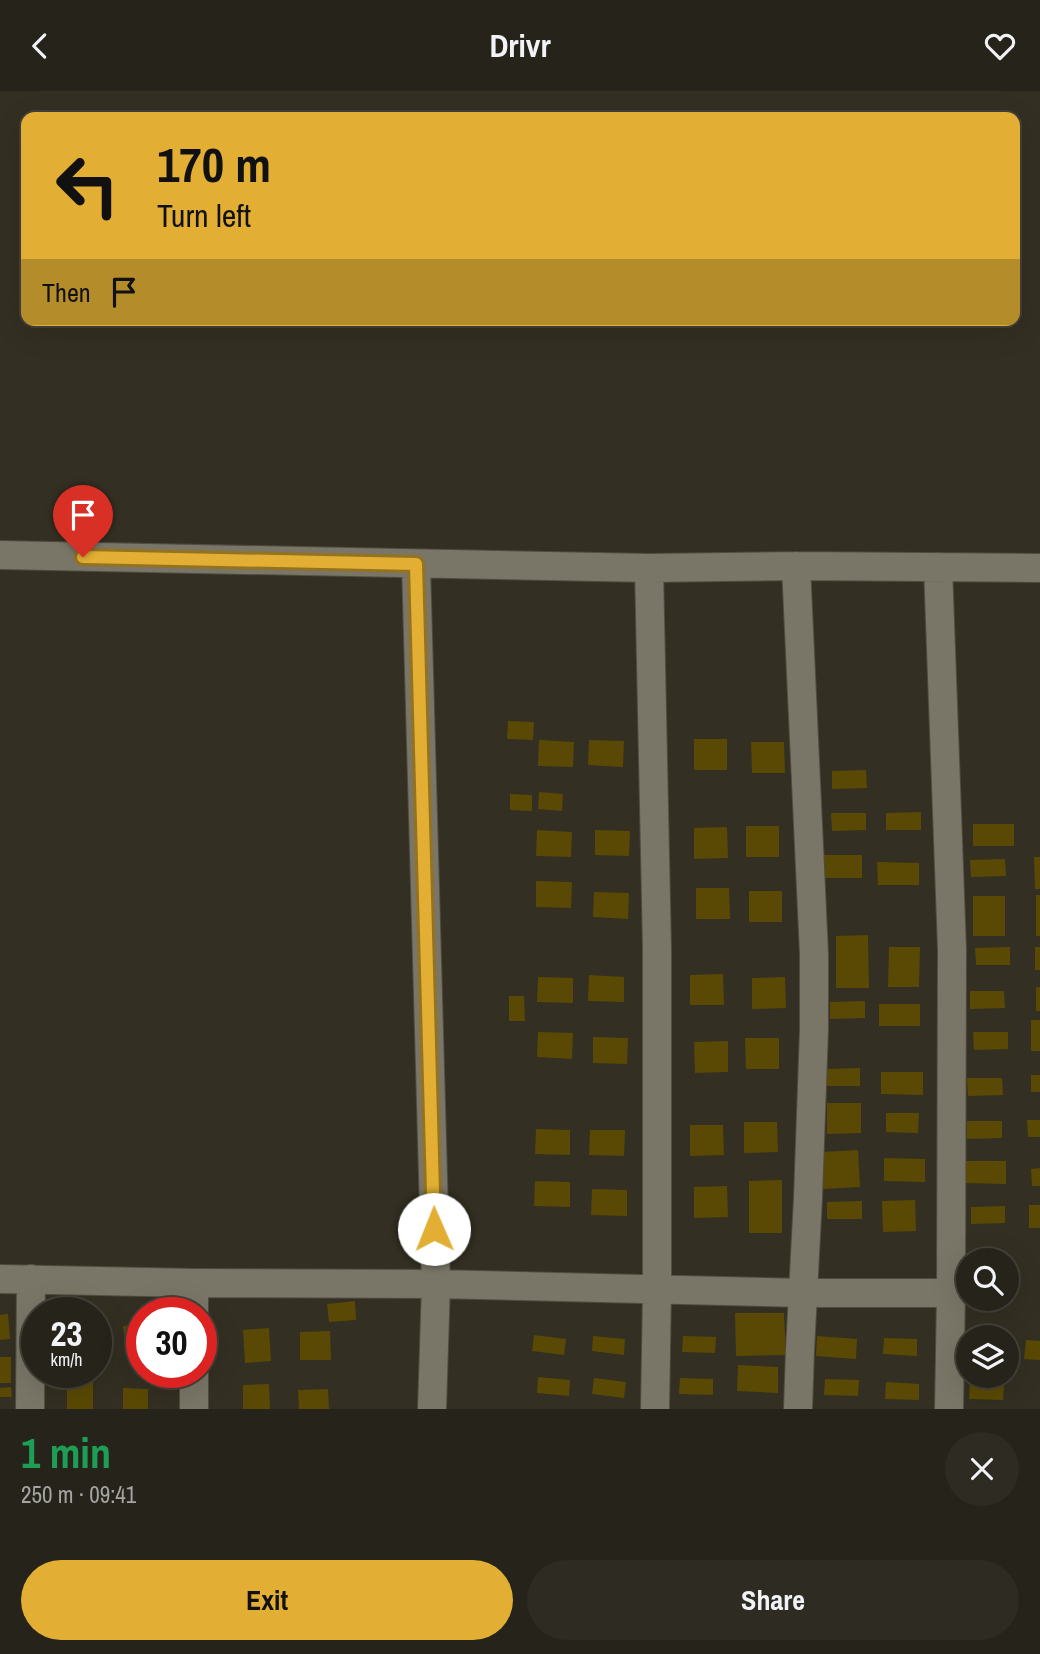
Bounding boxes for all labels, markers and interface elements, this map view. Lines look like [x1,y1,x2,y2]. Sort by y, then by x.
text: Drivr [489,24,551,67]
icon: back [21,27,59,65]
icon: heart [981,27,1019,65]
text: 170 m [157,131,271,197]
icon: left [42,140,133,231]
text: Turn left [157,194,251,237]
icon: arrive [105,273,143,311]
text: Then [42,275,91,310]
pin [53,485,113,557]
icon: arrive [64,496,102,534]
position arrow [397,1192,471,1266]
map controls [956,1248,1019,1388]
button: search [956,1248,1019,1311]
speed limit sign: 30 [126,1297,217,1388]
text: 23 [51,1310,82,1357]
button: layers [956,1325,1019,1388]
text: km/h [51,1347,83,1372]
text: 1 min [21,1425,111,1481]
button: close [945,1432,1019,1506]
text: 250 m · 09:41 [21,1479,136,1510]
button: Exit [21,1560,513,1640]
button: Share [527,1560,1019,1640]

